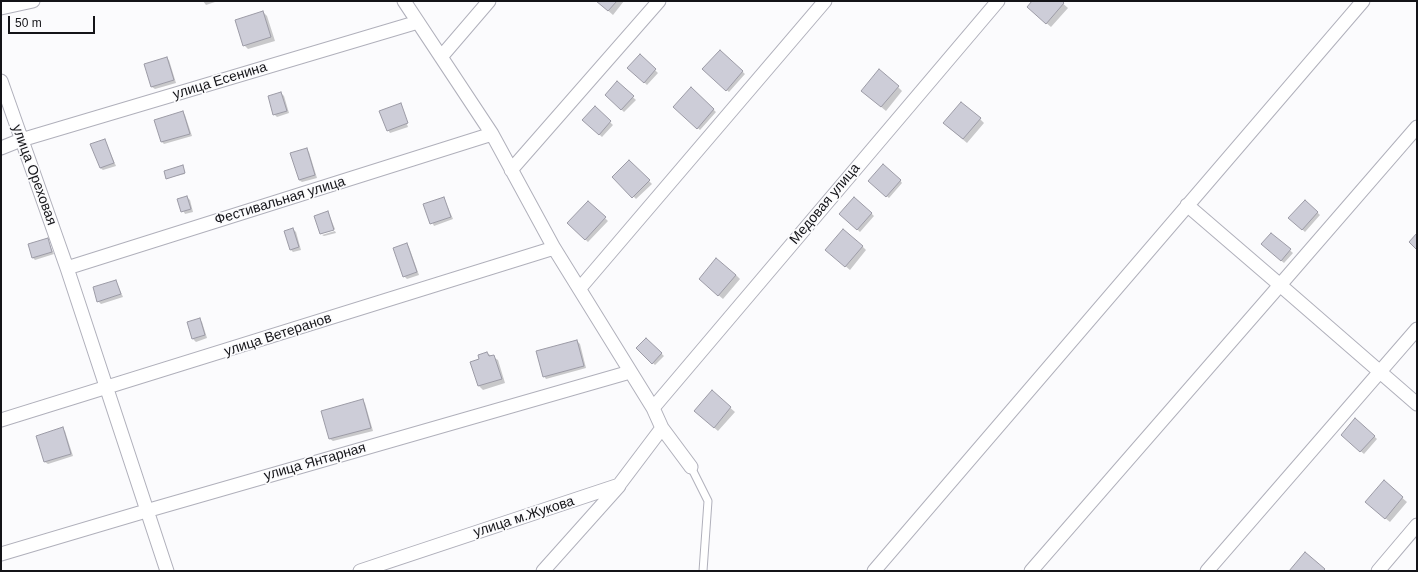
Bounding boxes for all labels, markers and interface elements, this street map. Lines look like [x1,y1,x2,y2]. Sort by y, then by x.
scale bar [10,8,97,34]
text: 50 m [15,16,42,30]
street label: улица Есенина [171,59,269,103]
street label: улица Ореховая [8,122,60,228]
street label: Медовая улица [786,160,864,248]
street label: Фестивальная улица [213,173,347,229]
street label: улица Ветеранов [222,310,334,360]
street label: улица Янтарная [262,439,368,485]
street label: улица м.Жукова [472,493,576,541]

